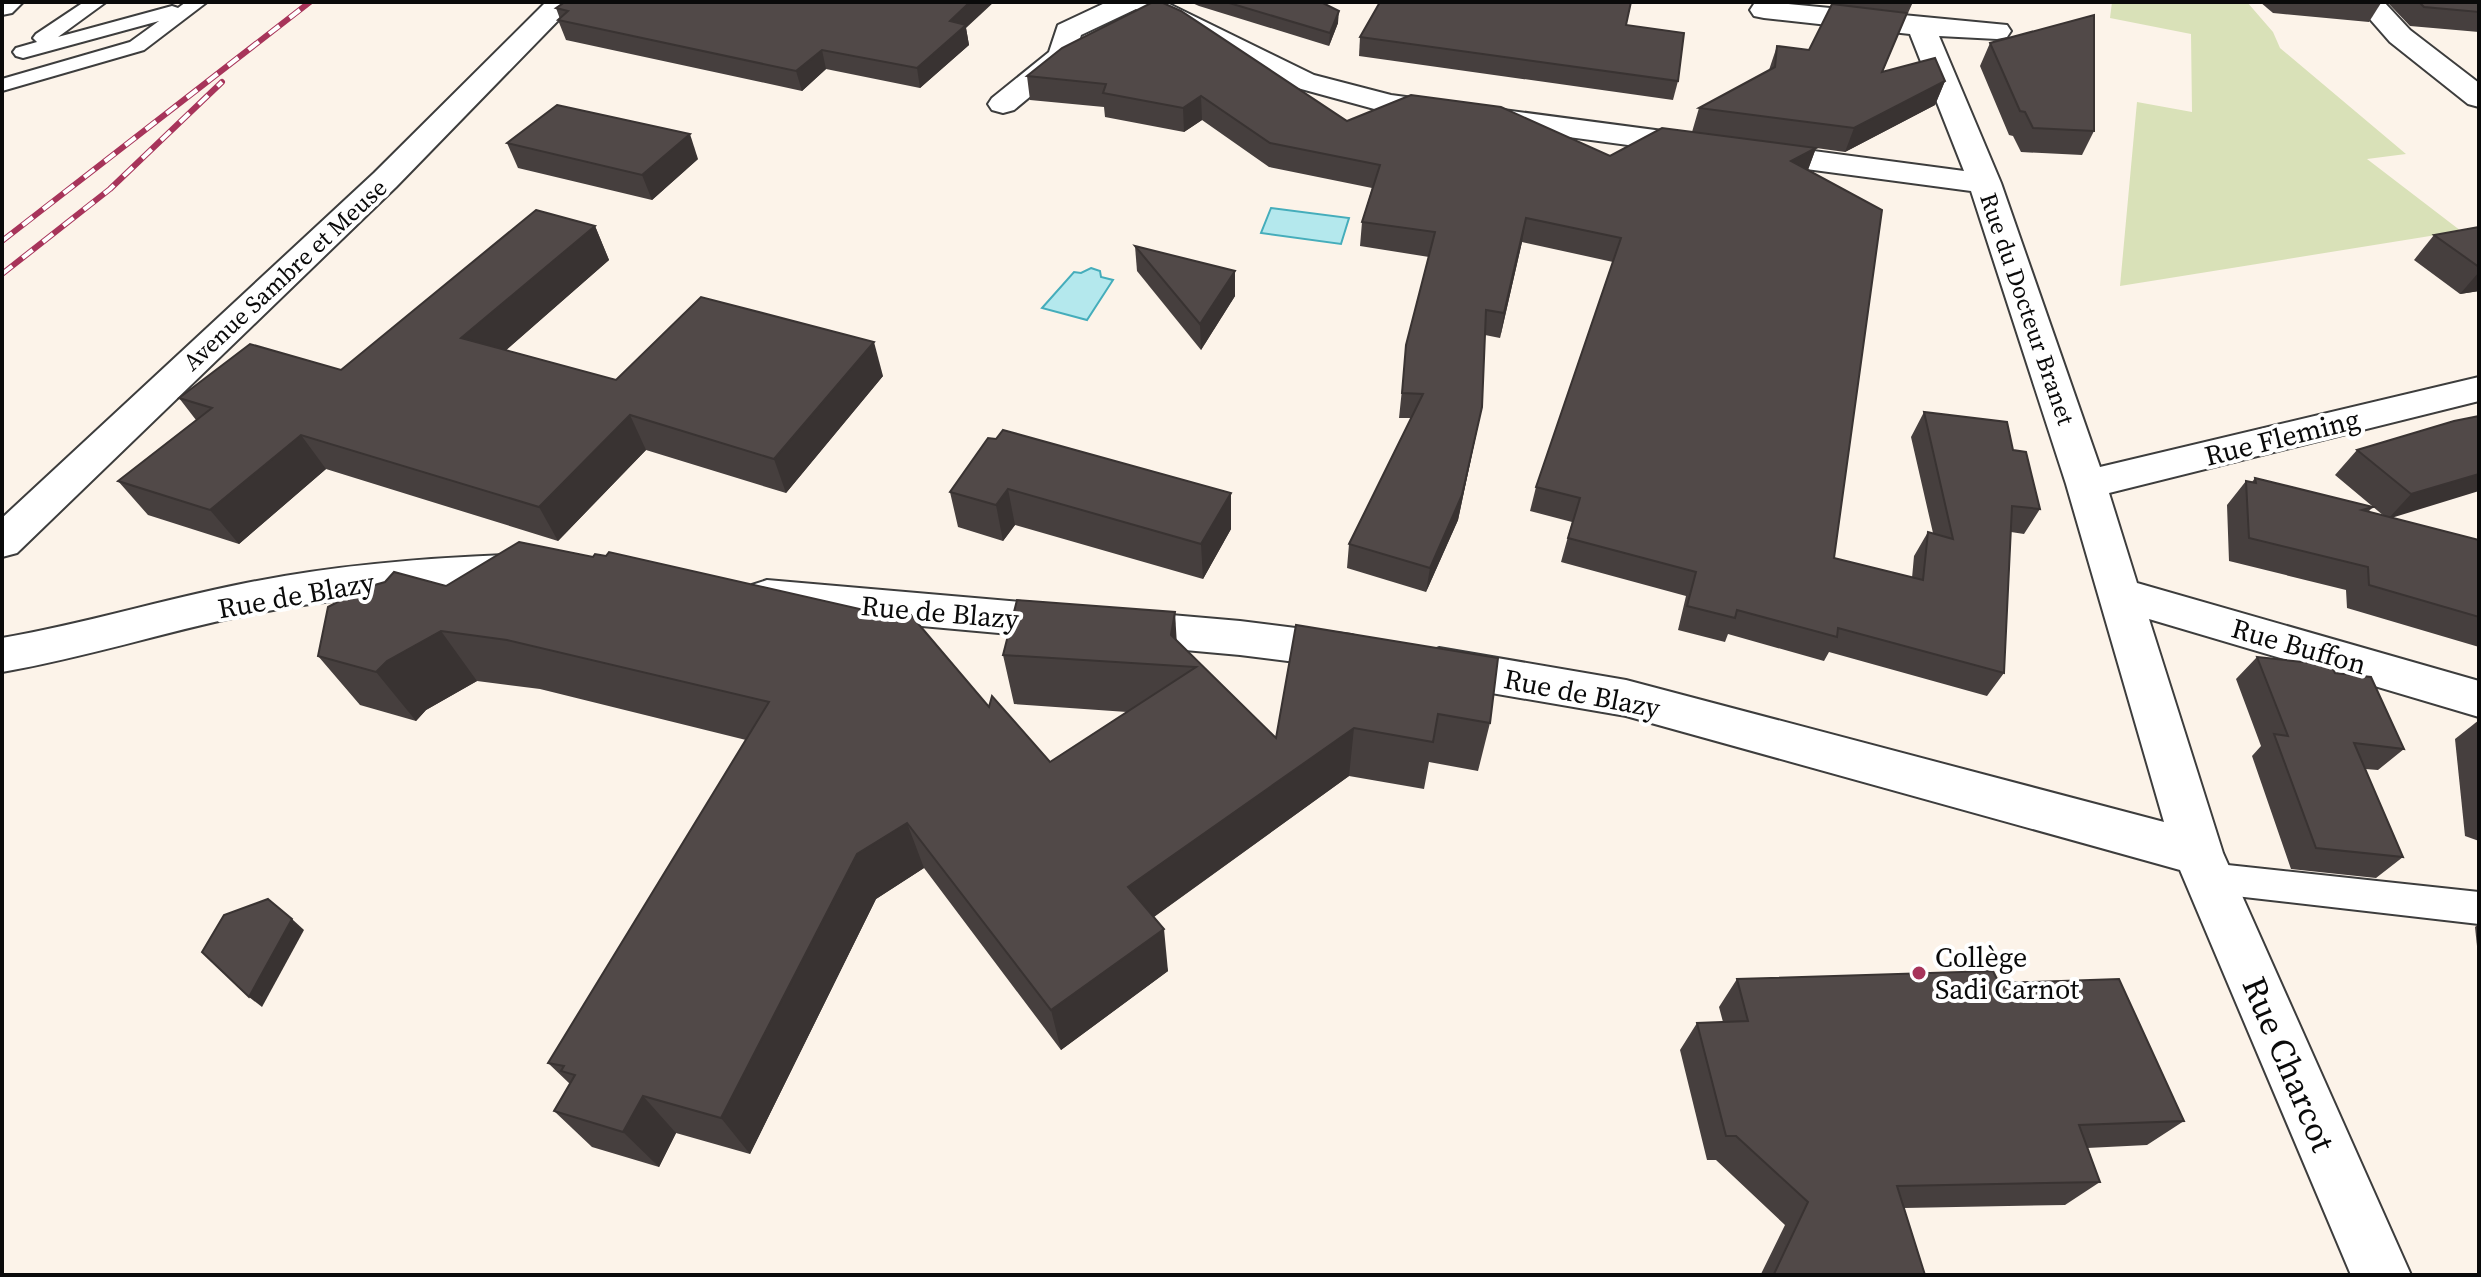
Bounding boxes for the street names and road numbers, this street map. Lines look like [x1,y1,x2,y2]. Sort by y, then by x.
street label: Avenue Sambre et Meuse [176,171,394,378]
street label: Rue du Docteur Branet [1972,188,2083,429]
street label: Rue Fleming [2200,399,2364,475]
street label: Rue de Blazy [215,562,378,627]
street label: Rue de Blazy [860,586,1021,638]
street label: Rue Buffon [2227,609,2371,683]
street label: Rue de Blazy [1501,659,1664,727]
street label: Rue Charcot [2232,970,2346,1158]

